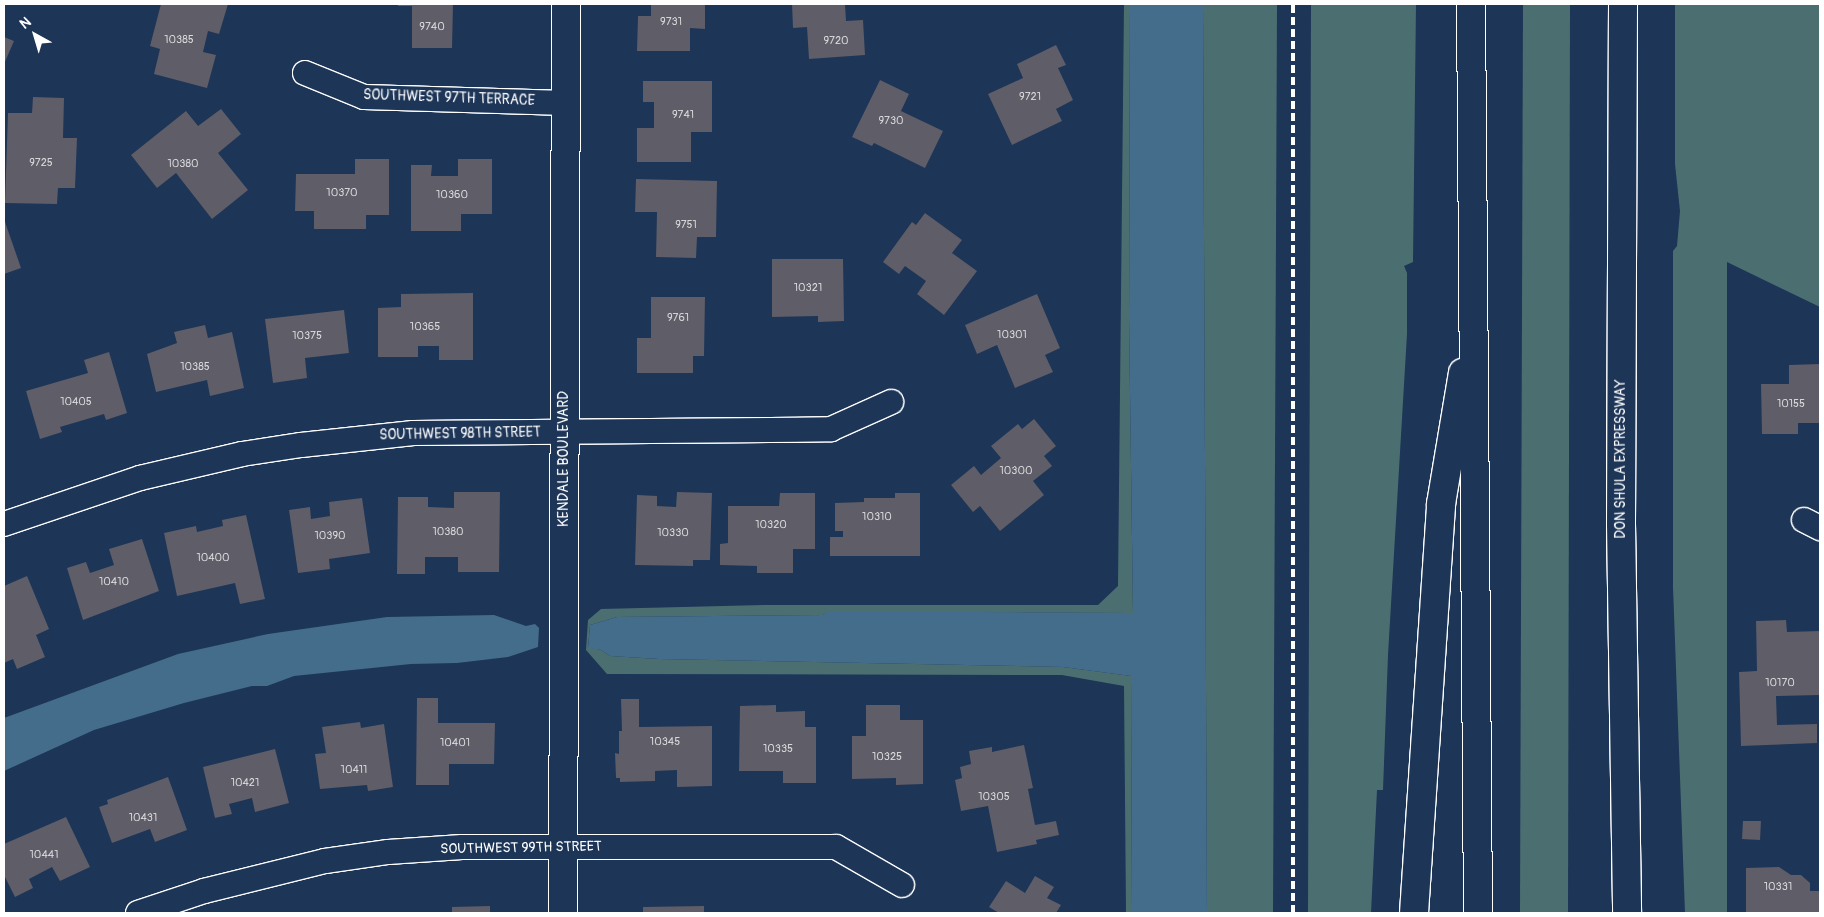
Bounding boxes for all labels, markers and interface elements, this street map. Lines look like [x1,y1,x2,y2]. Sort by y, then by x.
north arrow [10,10,60,60]
text: N [16,13,34,33]
house number: 9731 [660,15,682,29]
house number: 9740 [419,20,445,34]
house number: 10385 [164,33,194,47]
house number: 9720 [823,34,849,48]
street label: SOUTHWEST 97TH TERRACE [363,87,535,109]
house number: 9721 [1019,90,1041,104]
house number: 9741 [672,108,694,122]
house number: 9730 [878,114,904,128]
house number: 9725 [29,156,53,170]
house number: 10380 [167,157,199,171]
house number: 10370 [326,186,358,200]
house number: 10360 [436,188,468,202]
house number: 9751 [675,218,697,232]
house number: 10321 [794,281,822,295]
house number: 9761 [667,311,689,325]
house number: 10365 [410,320,440,334]
house number: 10301 [997,328,1027,342]
house number: 10375 [292,329,322,343]
house number: 10385 [180,360,210,374]
street label: DON SHULA EXPRESSWAY [1613,379,1629,539]
street label: KENDALE BOULEVARD [556,391,572,527]
house number: 10405 [60,395,92,409]
house number: 10155 [1777,397,1805,411]
street label: SOUTHWEST 98TH STREET [379,424,541,444]
house number: 10300 [1000,464,1032,478]
house number: 10310 [862,510,892,524]
house number: 10320 [755,518,787,532]
house number: 10380 [432,525,464,539]
house number: 10330 [657,526,689,540]
house number: 10390 [314,529,346,543]
house number: 10400 [196,551,230,565]
house number: 10410 [99,575,129,589]
house number: 10170 [1765,676,1795,690]
house number: 10345 [650,735,680,749]
house number: 10401 [440,736,470,750]
house number: 10335 [763,742,793,756]
house number: 10325 [872,750,902,764]
house number: 10411 [341,763,367,777]
house number: 10421 [231,776,259,790]
house number: 10305 [978,790,1010,804]
house number: 10431 [129,811,157,825]
street label: SOUTHWEST 99TH STREET [440,838,602,858]
house number: 10441 [30,848,58,862]
house number: 10331 [1764,880,1792,894]

